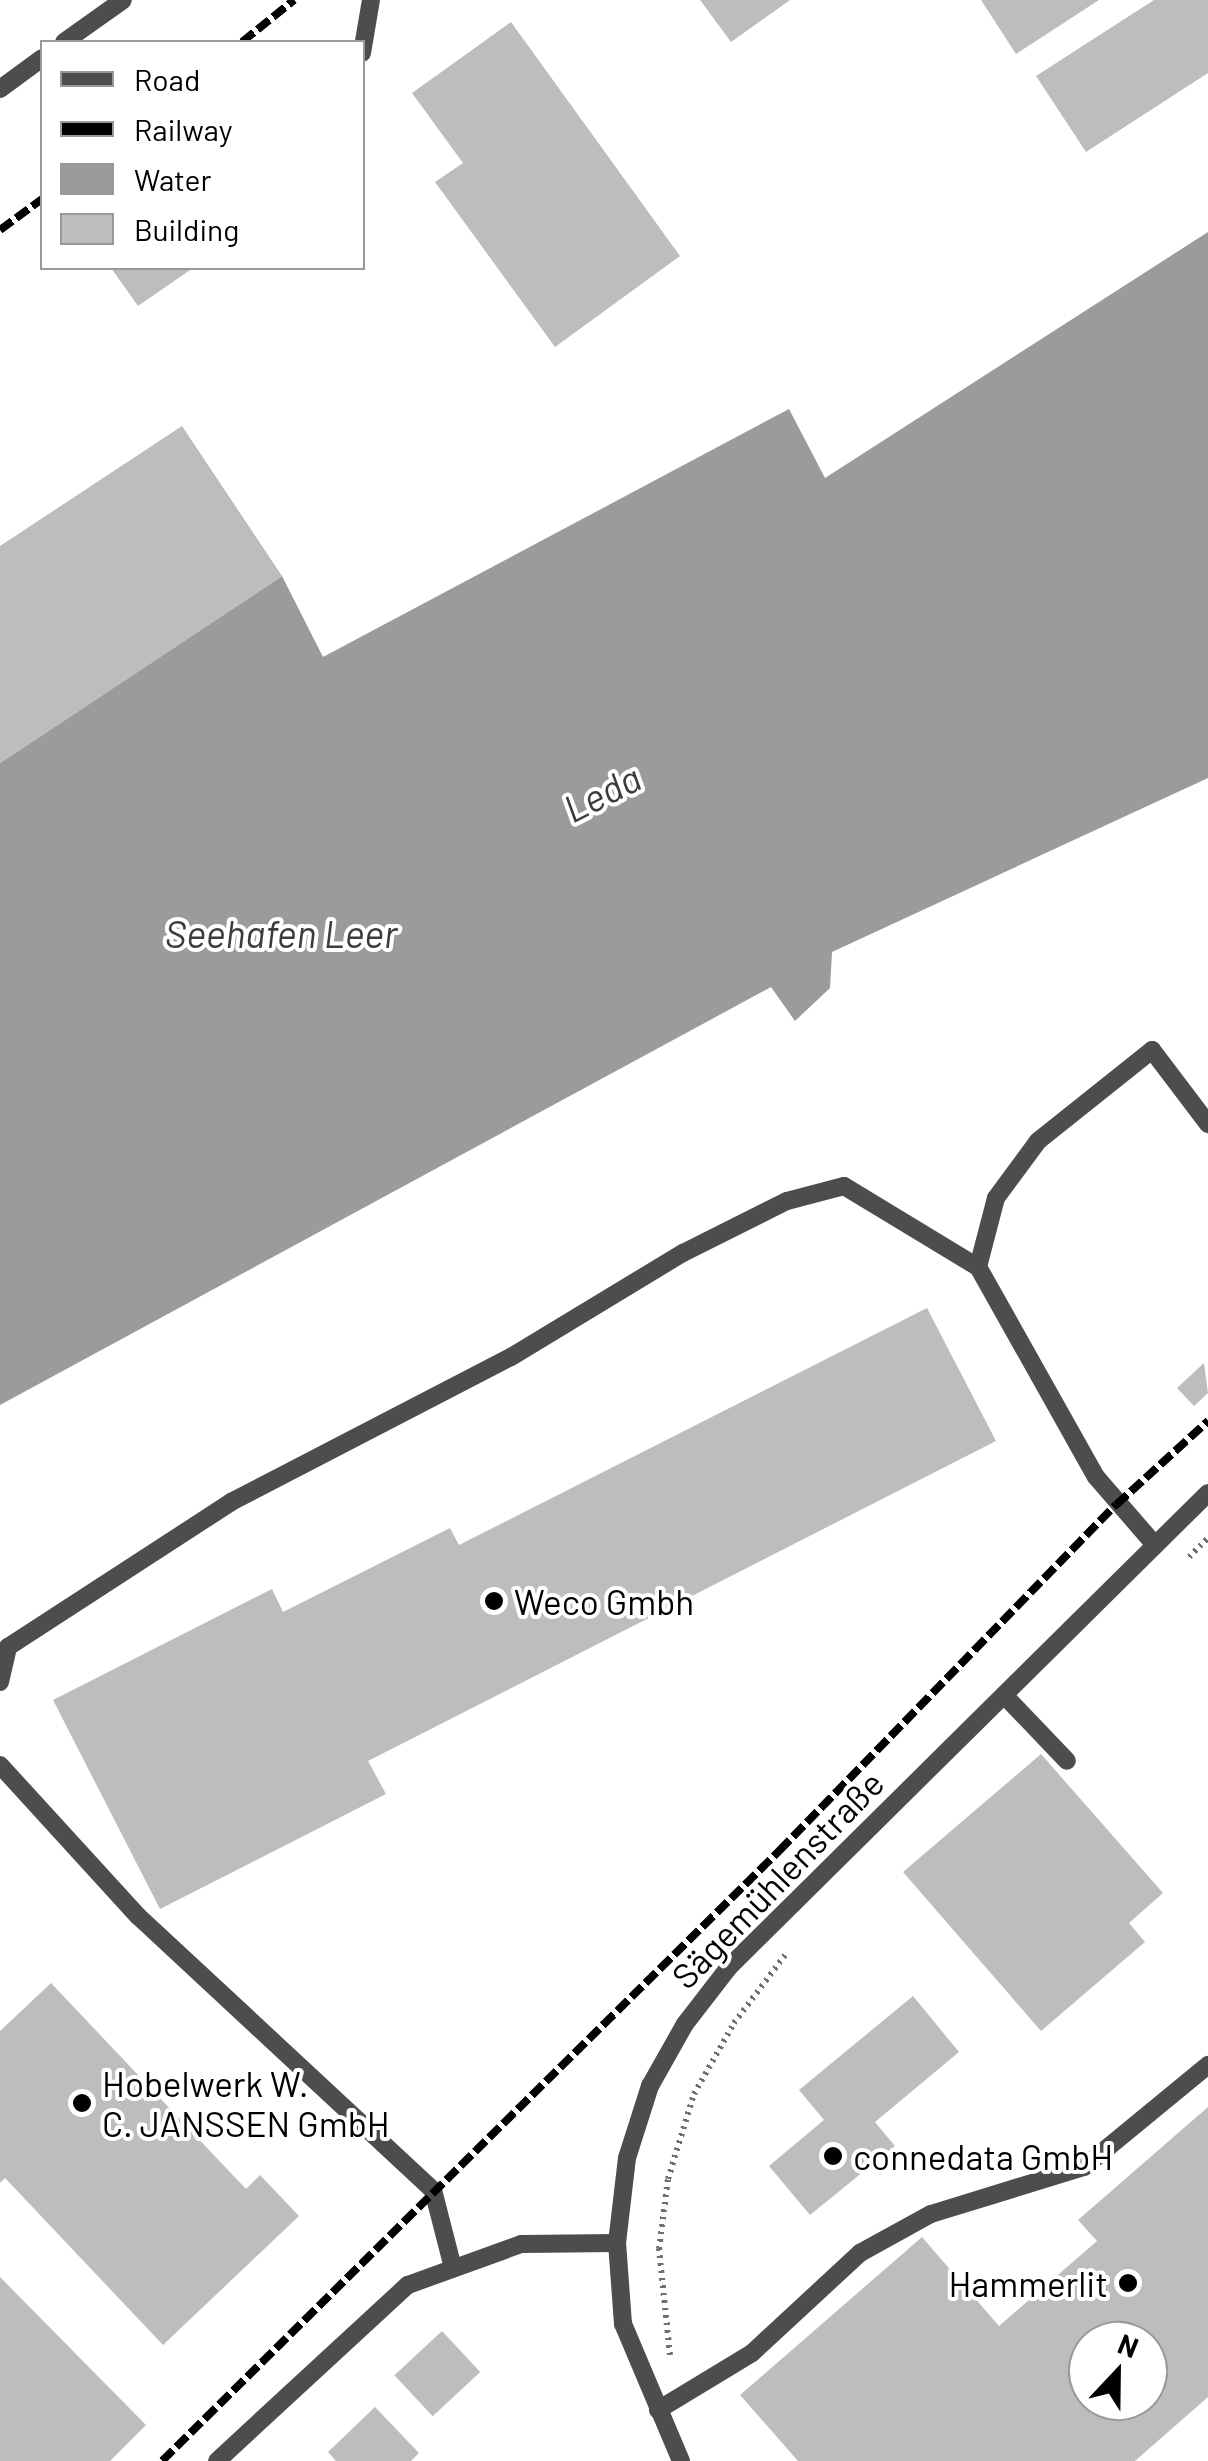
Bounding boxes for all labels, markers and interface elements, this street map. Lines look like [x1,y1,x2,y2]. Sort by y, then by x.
legend [40,40,365,270]
text: Road [134,61,200,97]
text: Railway [134,111,233,147]
text: Water [134,161,212,197]
text: Building [134,211,239,247]
water label: Leda [556,754,648,832]
water label: Seehafen Leer [165,911,397,957]
place label: Weco Gmbh [514,1580,694,1622]
marker: Weco Gmbh [483,1590,505,1612]
street label: Sägemühlenstraße [663,1762,891,1996]
place label: Hobelwerk W. C. JANSSEN GmbH [102,2062,390,2144]
marker: Hobelwerk W. C. JANSSEN GmbH [71,2092,93,2114]
place label: connedata GmbH [853,2135,1113,2177]
marker: connedata GmbH [822,2145,844,2167]
place label: Hammerlit [948,2262,1108,2304]
marker: Hammerlit [1117,2272,1139,2294]
north arrow [1068,2321,1168,2421]
text: N [1113,2326,1143,2364]

